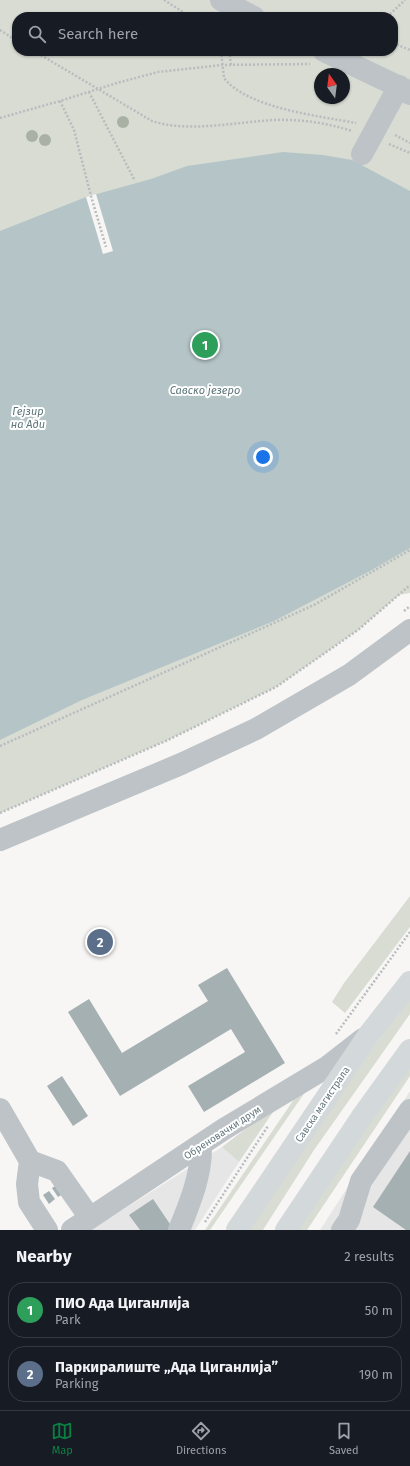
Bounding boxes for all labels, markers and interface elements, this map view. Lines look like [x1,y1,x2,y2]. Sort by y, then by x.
search box [12,12,398,56]
icon: search [26,23,48,45]
text: Search here [58,25,138,43]
north arrow [314,68,350,104]
pin: 1 [192,330,218,360]
water label: Савско језеро [170,384,240,397]
water label: Гејзир на Ади [11,405,45,431]
your location [253,447,273,467]
pin: 2 [87,927,113,957]
street label: Савска магистрала [293,1064,353,1145]
street label: Обреновачки друм [182,1103,263,1162]
text: Nearby [16,1246,71,1267]
text: 2 results [344,1249,394,1264]
text: ПИО Ада Циганлија [55,1294,190,1312]
text: 1 [27,1303,33,1318]
text: 50 m [365,1303,393,1318]
text: Park [55,1312,81,1327]
text: Паркиралиште „Ада Циганлија” [55,1358,278,1376]
text: 2 [27,1367,33,1382]
text: 190 m [359,1367,393,1382]
text: Parking [55,1376,99,1391]
tab: Map [51,1420,73,1457]
tab: Directions [176,1420,226,1457]
tab: Saved [329,1420,359,1457]

